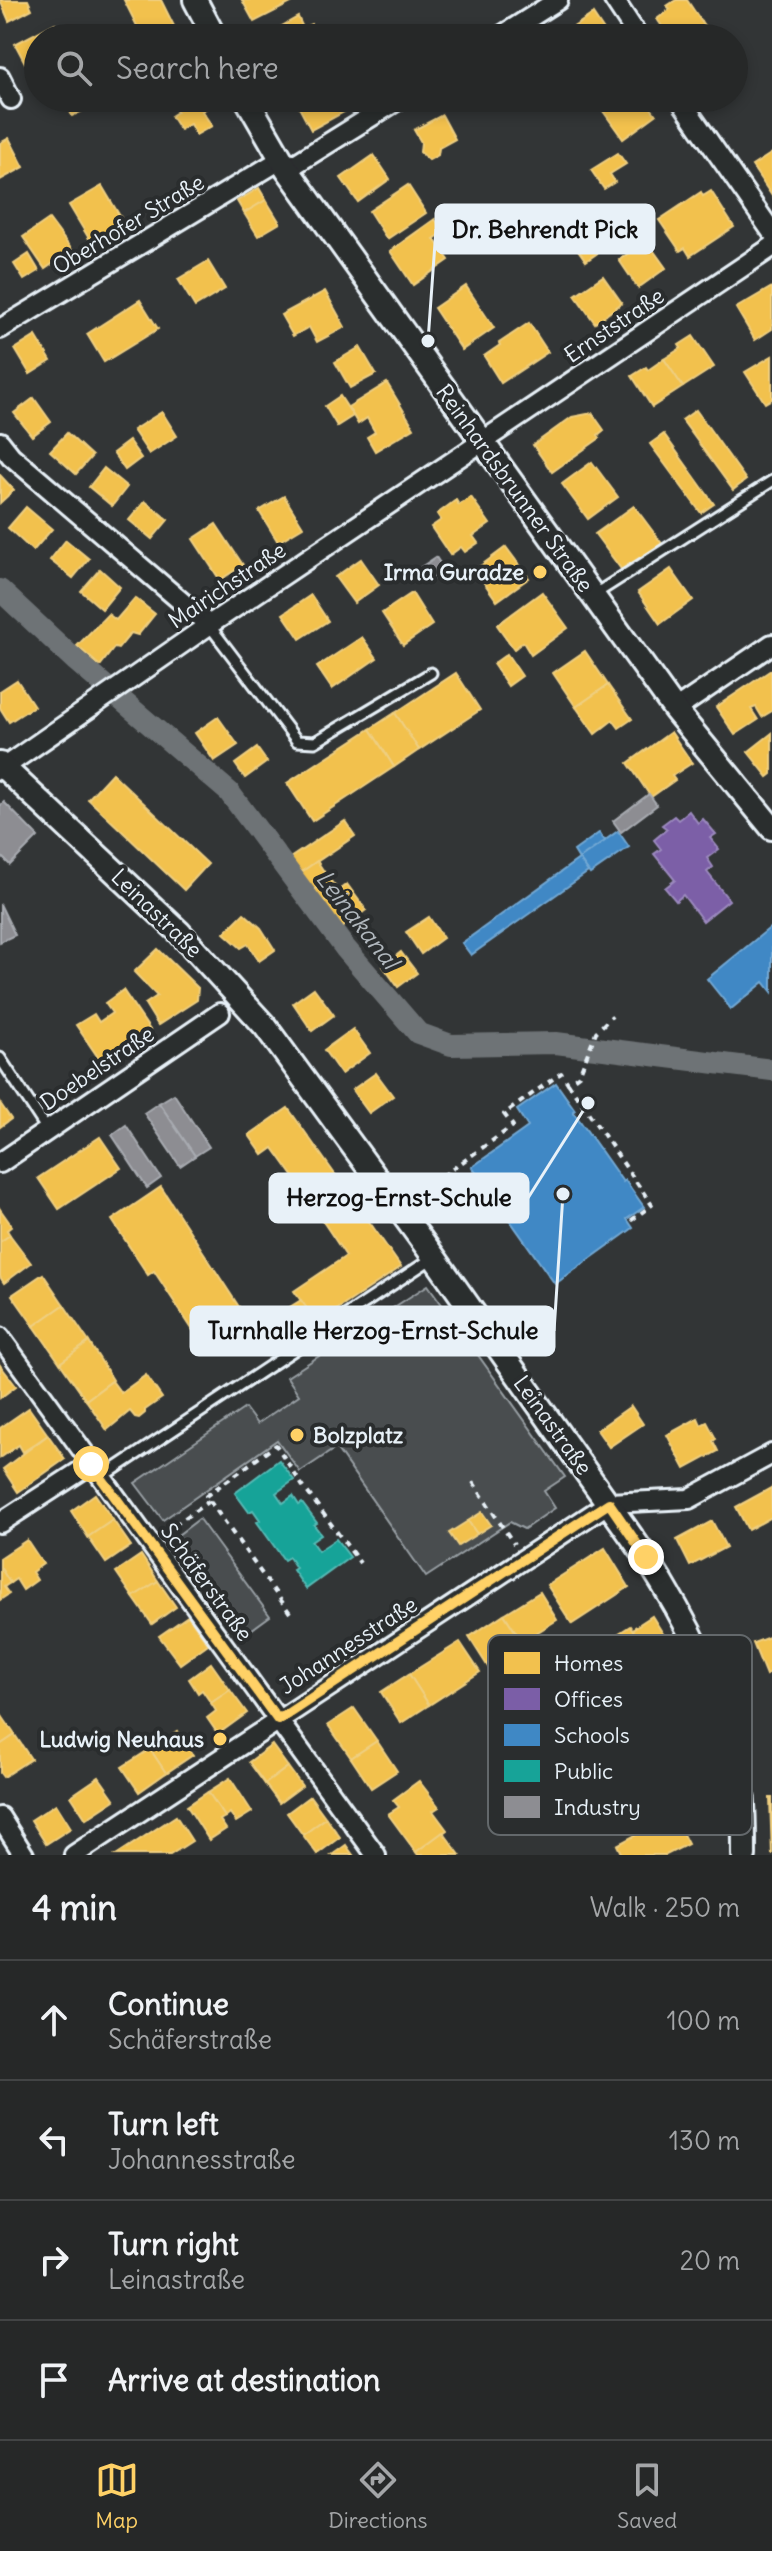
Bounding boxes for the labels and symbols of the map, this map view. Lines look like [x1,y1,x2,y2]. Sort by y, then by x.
street label: Oberhofer Straße [47,168,209,280]
callout: Dr. Behrendt Pick [436,205,654,253]
text: Dr. Behrendt Pick [452,214,638,244]
street label: Ernststraße [559,281,669,369]
street label: Reinhardsbrunner Straße [430,379,600,597]
street label: Mairichstraße [163,535,291,635]
place label: Irma Guradze [384,558,524,586]
marker: Irma Guradze [531,563,549,581]
street label: Leinastraße [106,863,208,963]
water label: Leinakanal [310,864,408,977]
street label: Doebelstraße [35,1020,159,1116]
callout: Herzog-Ernst-Schule [270,1174,528,1222]
text: Herzog-Ernst-Schule [286,1182,512,1212]
callout: Turnhalle Herzog-Ernst-Schule [191,1307,554,1355]
text: Turnhalle Herzog-Ernst-Schule [208,1315,539,1345]
street label: Leinastraße [508,1370,598,1480]
place label: Bolzplatz [313,1421,404,1449]
marker: Bolzplatz [288,1426,306,1444]
route start [73,1446,109,1482]
street label: Schäferstraße [155,1518,259,1646]
route end [628,1539,664,1575]
street label: Johannesstraße [274,1590,422,1700]
legend [488,1635,752,1835]
text: Homes [554,1649,623,1677]
text: Offices [554,1685,623,1713]
text: Schools [554,1721,630,1749]
place label: Ludwig Neuhaus [39,1725,204,1753]
marker: Ludwig Neuhaus [211,1730,229,1748]
text: Public [554,1757,613,1785]
text: Industry [554,1793,641,1821]

